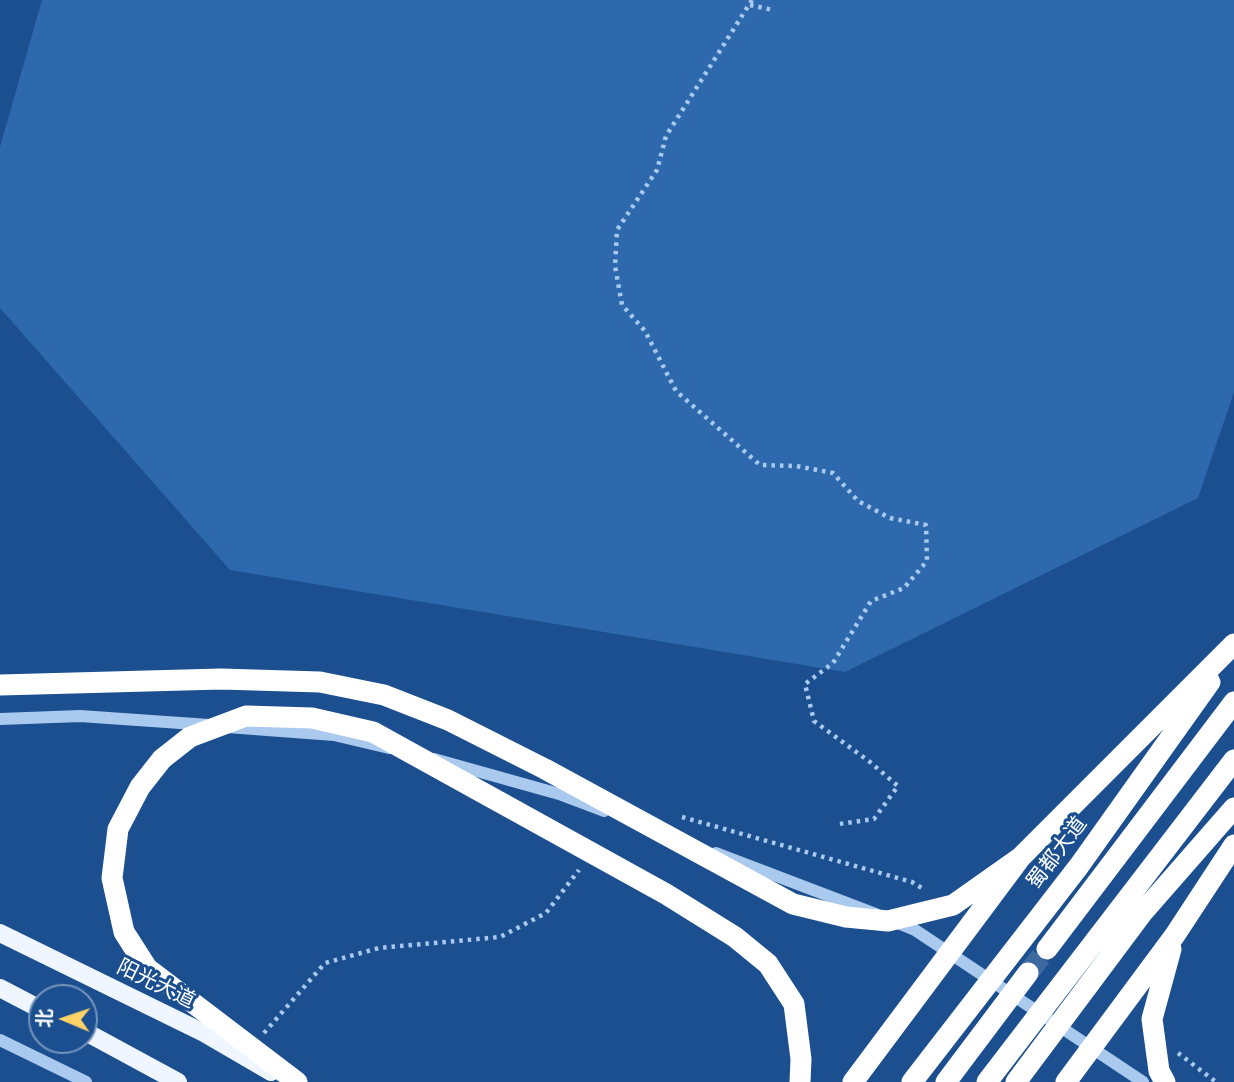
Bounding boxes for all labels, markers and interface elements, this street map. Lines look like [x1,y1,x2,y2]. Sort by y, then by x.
street label: 蜀都大道 [1022,812,1092,894]
street label: 阳光大道 [113,954,199,1014]
north arrow [28,984,98,1054]
text: 北 [33,1008,55,1028]

